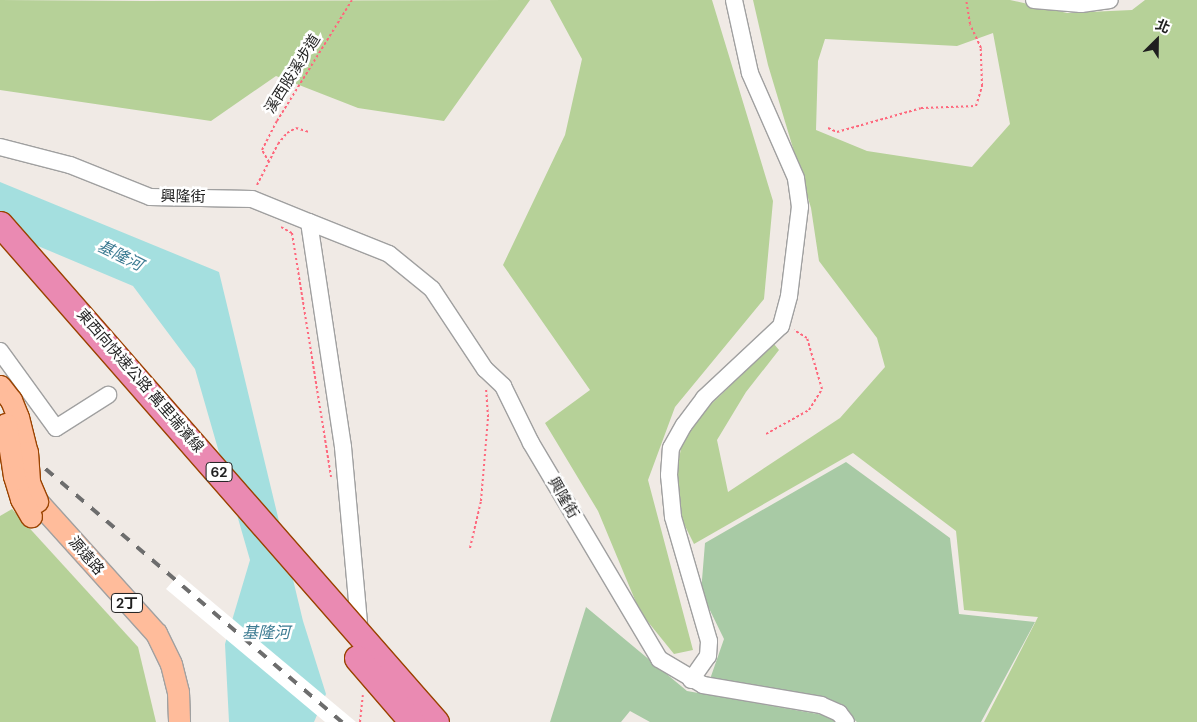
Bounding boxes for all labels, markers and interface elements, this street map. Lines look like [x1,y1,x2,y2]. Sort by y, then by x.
north arrow [1132,15,1182,65]
text: 北 [1153,15,1173,37]
street label: 溪西股溪步道 [262,31,324,117]
street label: 興隆街 [160,188,206,206]
water label: 基隆河 [94,237,146,275]
street label: 東西向快速公路 萬里瑞濱線 [73,306,207,456]
road number: 62 [205,461,233,484]
street label: 興隆街 [544,474,582,522]
street label: 源遠路 [64,533,108,579]
road number: 2丁 [111,592,143,614]
water label: 基隆河 [242,623,290,643]

